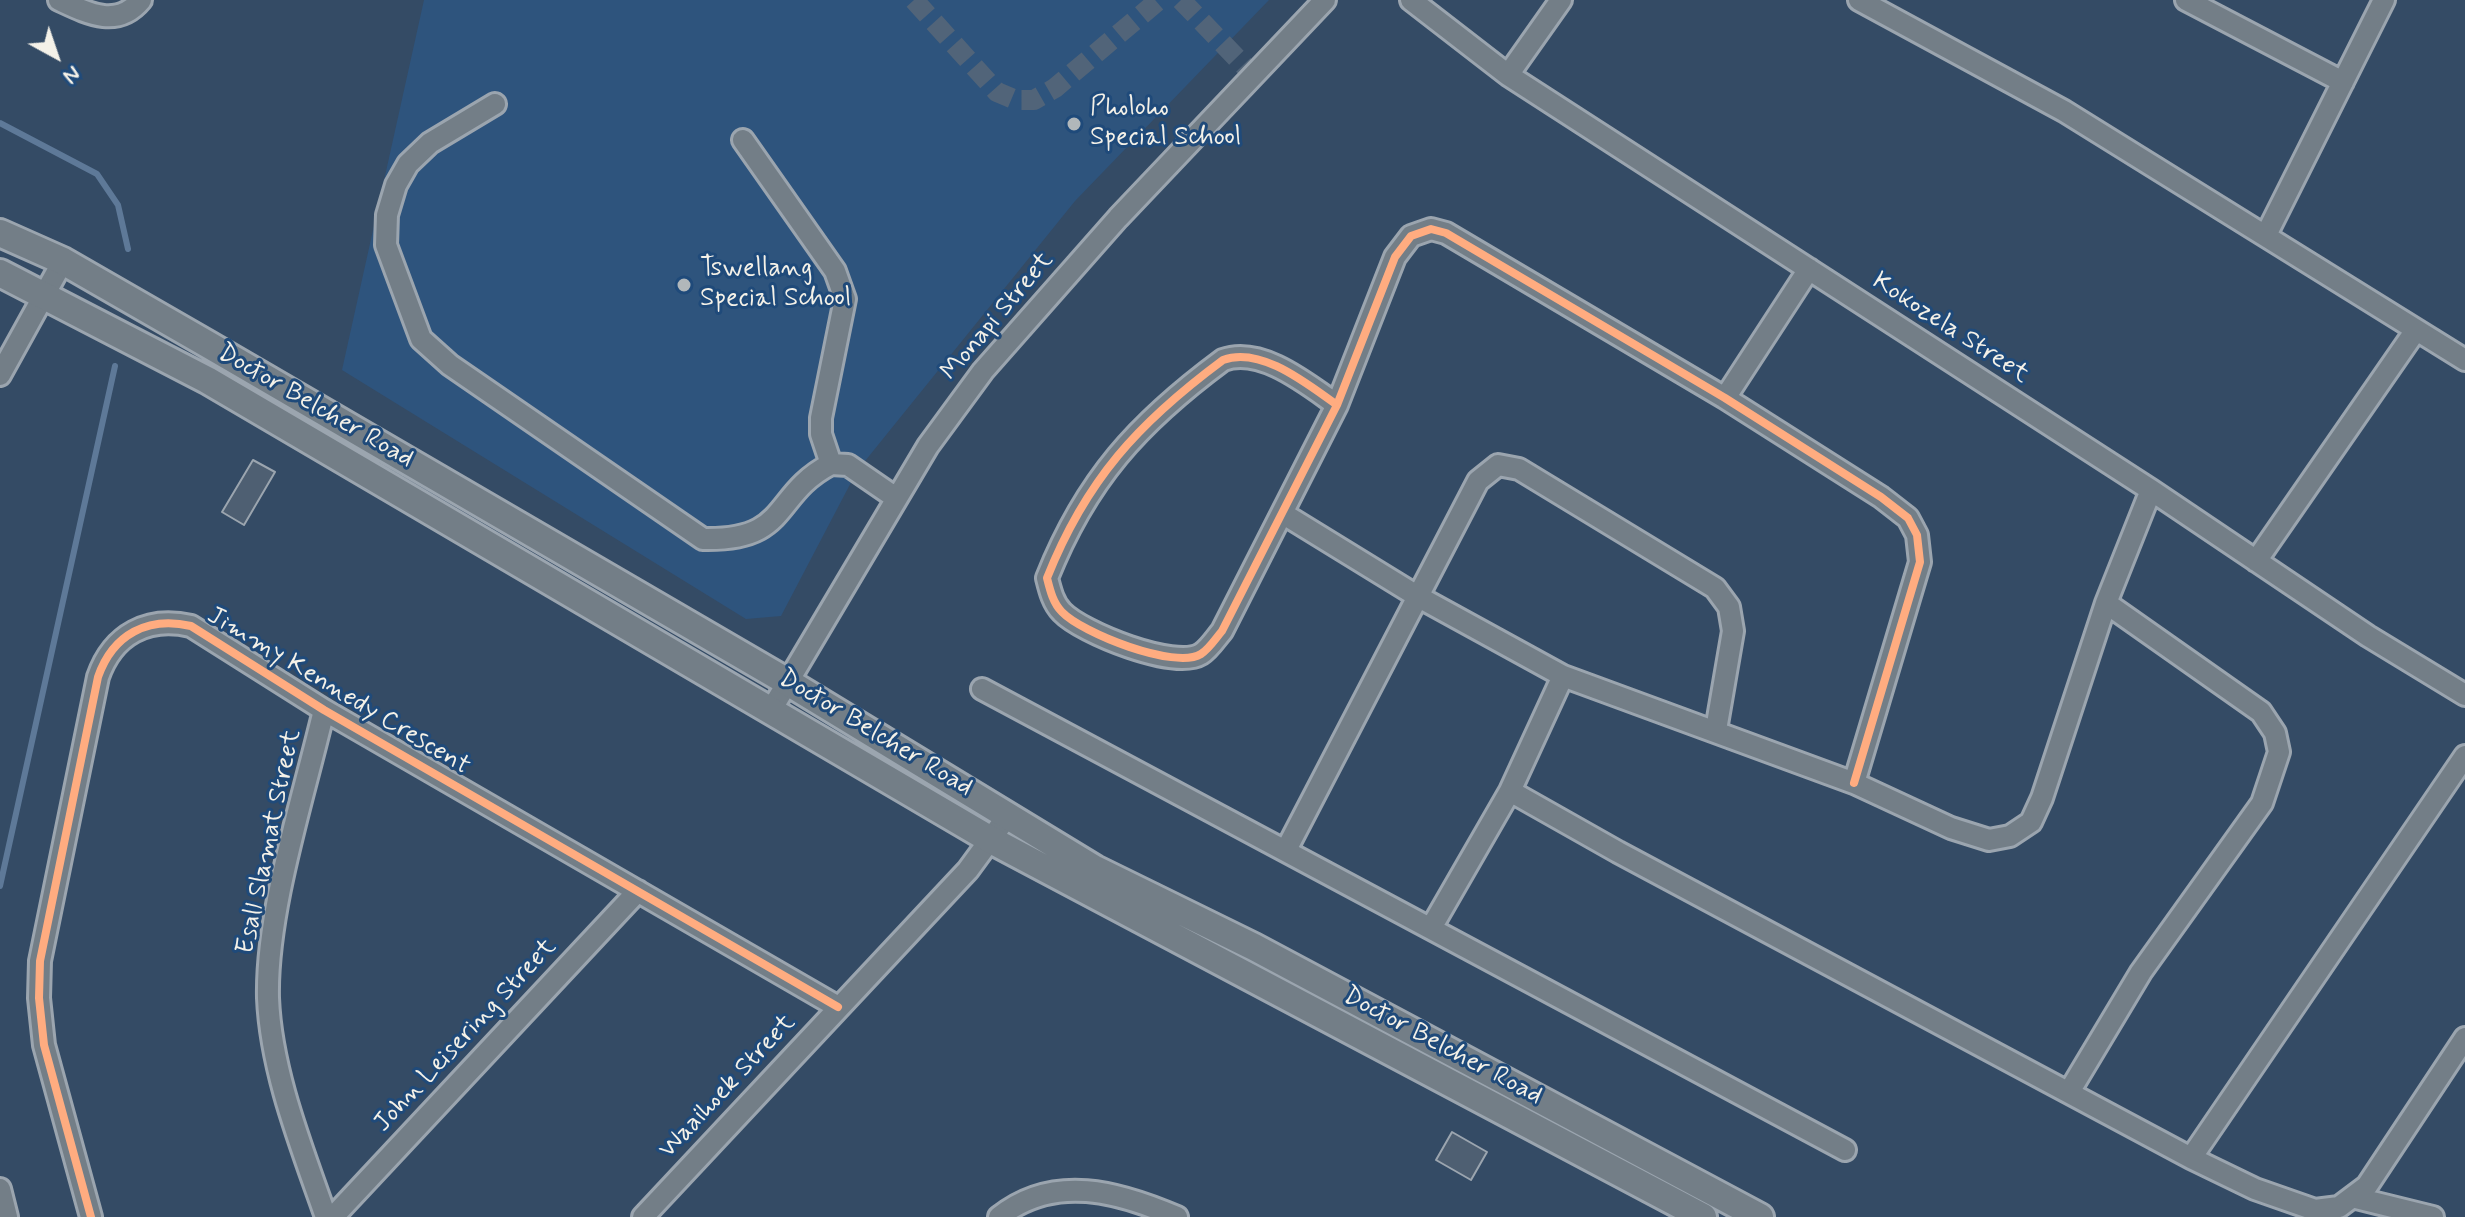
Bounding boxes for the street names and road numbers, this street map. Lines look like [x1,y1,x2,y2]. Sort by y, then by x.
street label: Monapi Street [935,246,1061,388]
street label: Kokozela Street [1866,267,2034,391]
street label: Doctor Belcher Road [211,338,419,476]
street label: Jimmy Kennedy Crescent [201,601,475,783]
street label: Doctor Belcher Road [772,664,978,804]
street label: Esall Slamat Street [231,727,309,957]
street label: John Leisering Street [368,933,564,1139]
street label: Doctor Belcher Road [1337,981,1547,1113]
street label: Waaihoek Street [653,1008,803,1166]

